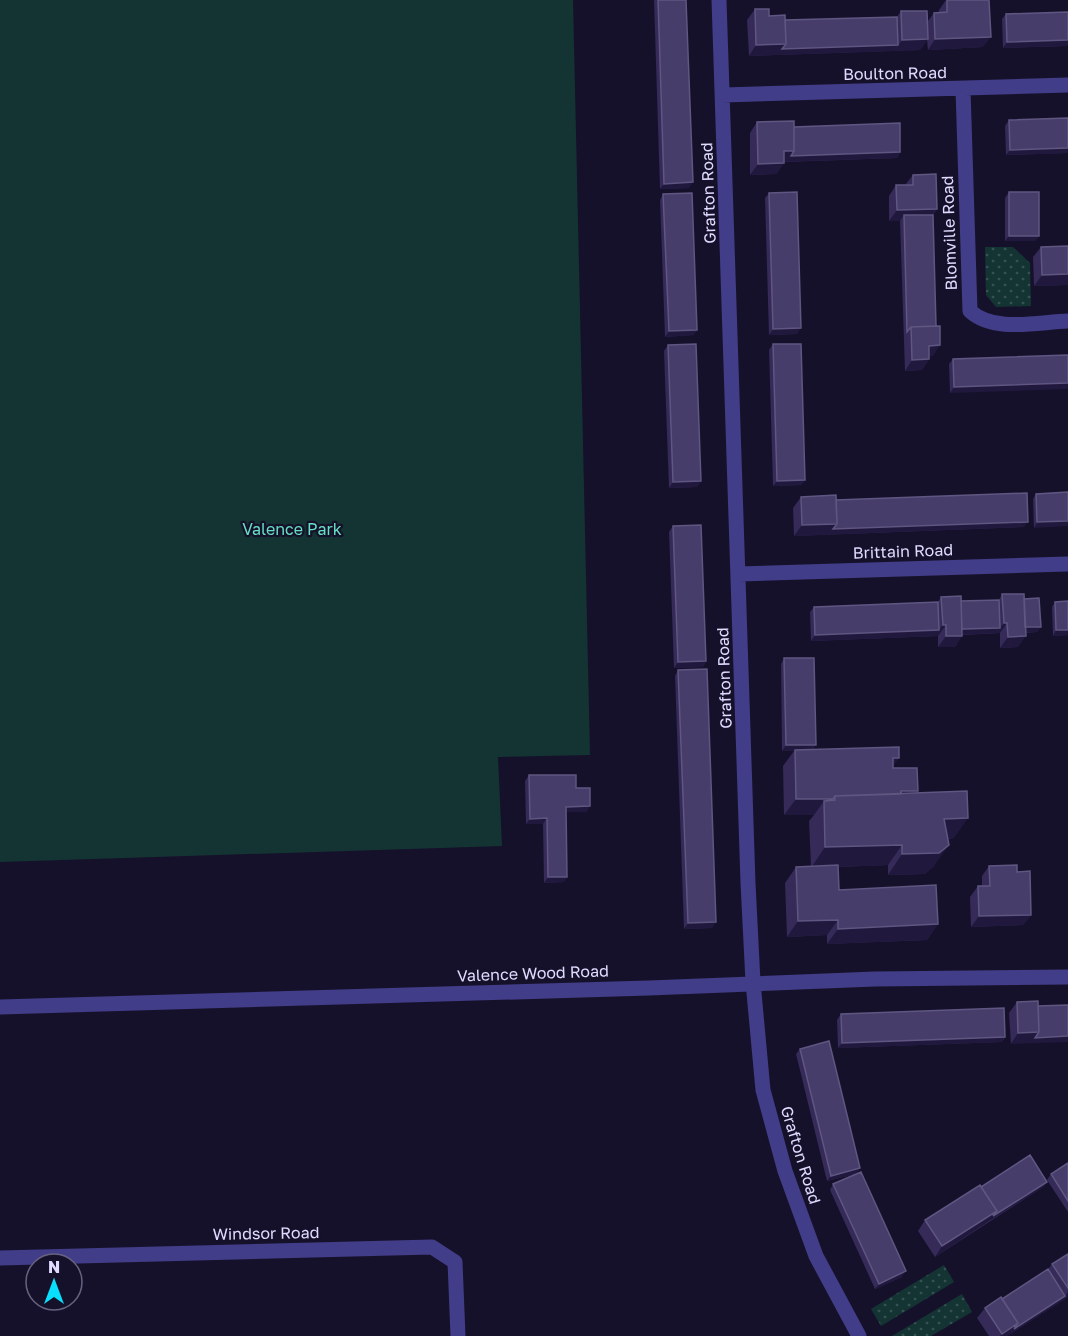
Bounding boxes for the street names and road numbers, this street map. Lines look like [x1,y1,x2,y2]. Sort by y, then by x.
street label: Boulton Road [843,62,947,84]
street label: Grafton Road [696,142,720,244]
street label: Blomville Road [937,175,961,291]
street label: Brittain Road [853,539,953,563]
street label: Grafton Road [712,627,736,729]
street label: Valence Wood Road [457,960,609,986]
street label: Grafton Road [777,1104,825,1206]
street label: Windsor Road [212,1222,320,1244]

